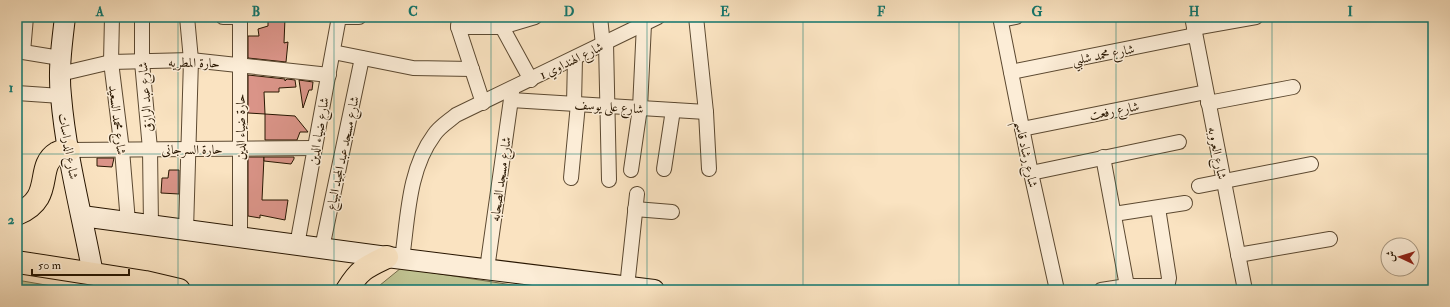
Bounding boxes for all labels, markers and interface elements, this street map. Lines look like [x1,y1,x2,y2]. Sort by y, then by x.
text: A [95,4,105,20]
text: B [252,4,260,20]
text: C [408,4,418,20]
text: D [564,4,575,20]
text: E [720,4,730,20]
text: F [877,4,886,20]
text: G [1032,4,1043,20]
text: H [1189,4,1200,20]
text: I [1347,4,1353,20]
street label: شارع الهنداوي 1 [537,39,607,86]
street label: شارع محمد شلبي [1071,41,1136,72]
street label: حارة المطريه [168,55,220,71]
street label: شارع عبد الرازق [135,61,160,132]
text: 1 [9,80,14,96]
street label: شارع محمد السعيد [102,84,129,156]
street label: حارة ضياء الدين [233,94,249,160]
street label: شارع مسجد عبد المجيد البياع [323,95,366,212]
street label: شارع ضياء الدين [305,96,336,167]
street label: شارع على يوسف [574,97,644,120]
street label: شارع رفعت [1088,98,1141,127]
street label: شارع الدراسات [51,112,82,181]
street label: شارع رشاد قاسم [1006,119,1041,190]
street label: شارع العروبه [1201,126,1230,181]
street label: شارع مسجد الصحابه [487,136,518,223]
street label: حارة السرجانى [161,142,223,158]
text: 2 [8,212,15,228]
north arrow [1380,237,1420,277]
text: ش [1384,250,1397,262]
scale bar [32,251,129,277]
text: 50 m [38,258,62,273]

